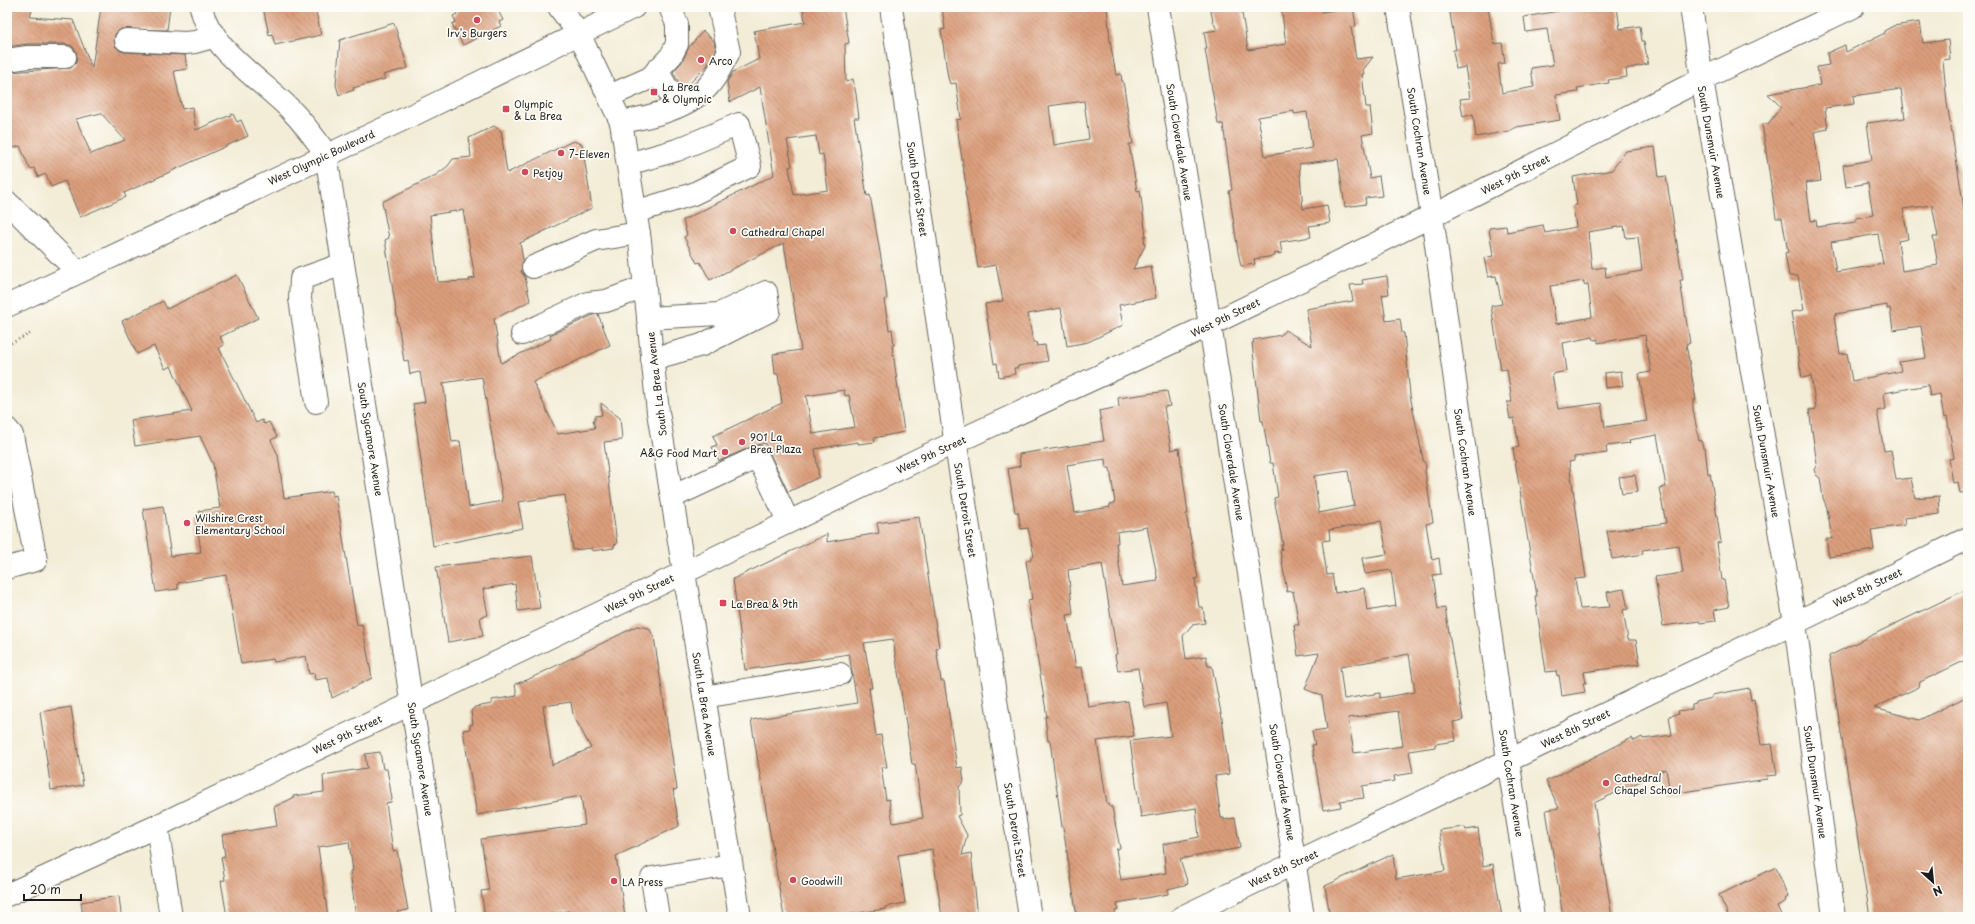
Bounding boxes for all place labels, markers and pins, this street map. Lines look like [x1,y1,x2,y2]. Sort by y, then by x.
marker: Irv's Burgers [472,15,482,25]
place label: Irv's Burgers [447,25,508,40]
place label: Arco [709,53,733,68]
marker: Arco [696,55,706,65]
place label: La Brea & Olympic [662,79,712,107]
marker: La Brea & Olympic [649,87,659,97]
place label: Olympic & La Brea [514,96,563,123]
marker: Olympic & La Brea [501,104,511,114]
place label: 7-Eleven [569,146,610,161]
marker: 7-Eleven [556,148,566,158]
place label: Petjoy [533,165,563,181]
marker: Petjoy [520,167,530,177]
place label: Cathedral Chapel [741,224,825,239]
marker: Cathedral Chapel [728,226,738,236]
place label: 901 La Brea Plaza [750,429,802,456]
marker: 901 La Brea Plaza [737,437,747,447]
place label: A&G Food Mart [640,445,717,460]
marker: A&G Food Mart [720,447,730,457]
place label: Wilshire Crest Elementary School [195,510,285,537]
marker: Wilshire Crest Elementary School [182,518,192,528]
place label: La Brea & 9th [731,596,798,611]
marker: La Brea & 9th [718,598,728,608]
place label: Cathedral Chapel School [1614,770,1681,797]
marker: Cathedral Chapel School [1601,778,1611,788]
place label: Goodwill [801,873,843,888]
place label: LA Press [622,874,663,889]
marker: Goodwill [788,875,798,885]
marker: LA Press [609,876,619,886]

